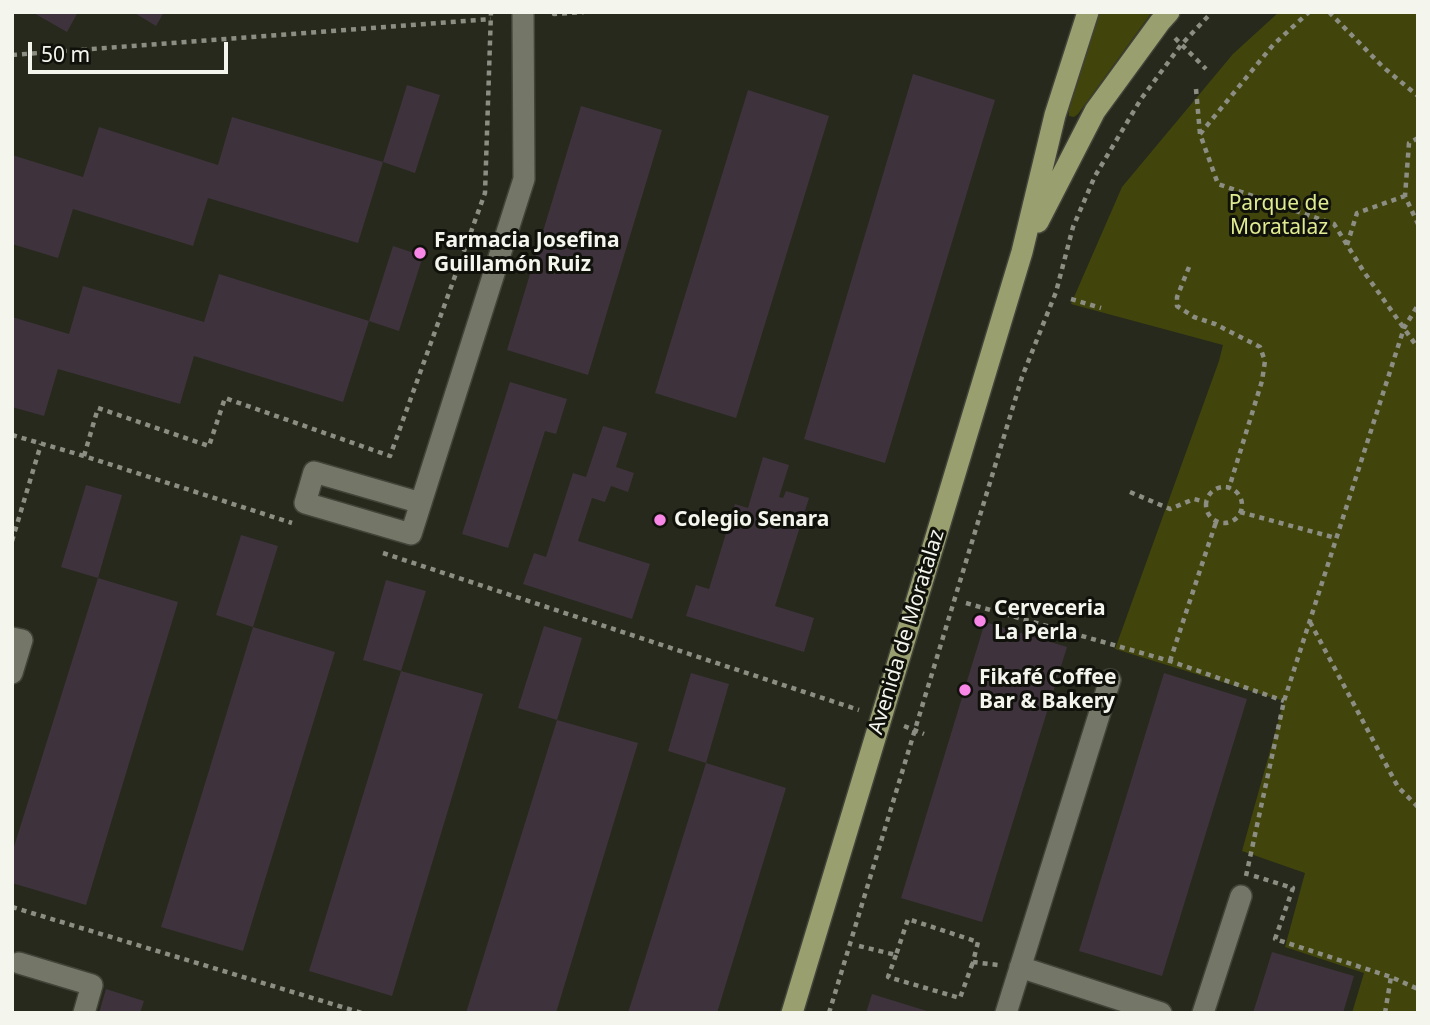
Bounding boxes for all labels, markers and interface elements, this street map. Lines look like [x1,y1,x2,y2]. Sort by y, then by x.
scale bar [32,28,231,72]
text: 50 m [41,40,90,68]
park label: Parque de Moratalaz [1229,191,1329,241]
place label: Farmacia Josefina Guillamón Ruiz [434,228,619,278]
marker: Farmacia Josefina Guillamón Ruiz [412,245,428,261]
place label: Colegio Senara [674,507,829,533]
marker: Colegio Senara [652,512,668,528]
street label: Avenida de Moratalaz [864,527,950,737]
place label: Cerveceria La Perla [994,596,1106,646]
marker: Cerveceria La Perla [972,613,988,629]
place label: Fikafé Coffee Bar & Bakery [979,665,1116,715]
marker: Fikafé Coffee Bar & Bakery [957,682,973,698]

